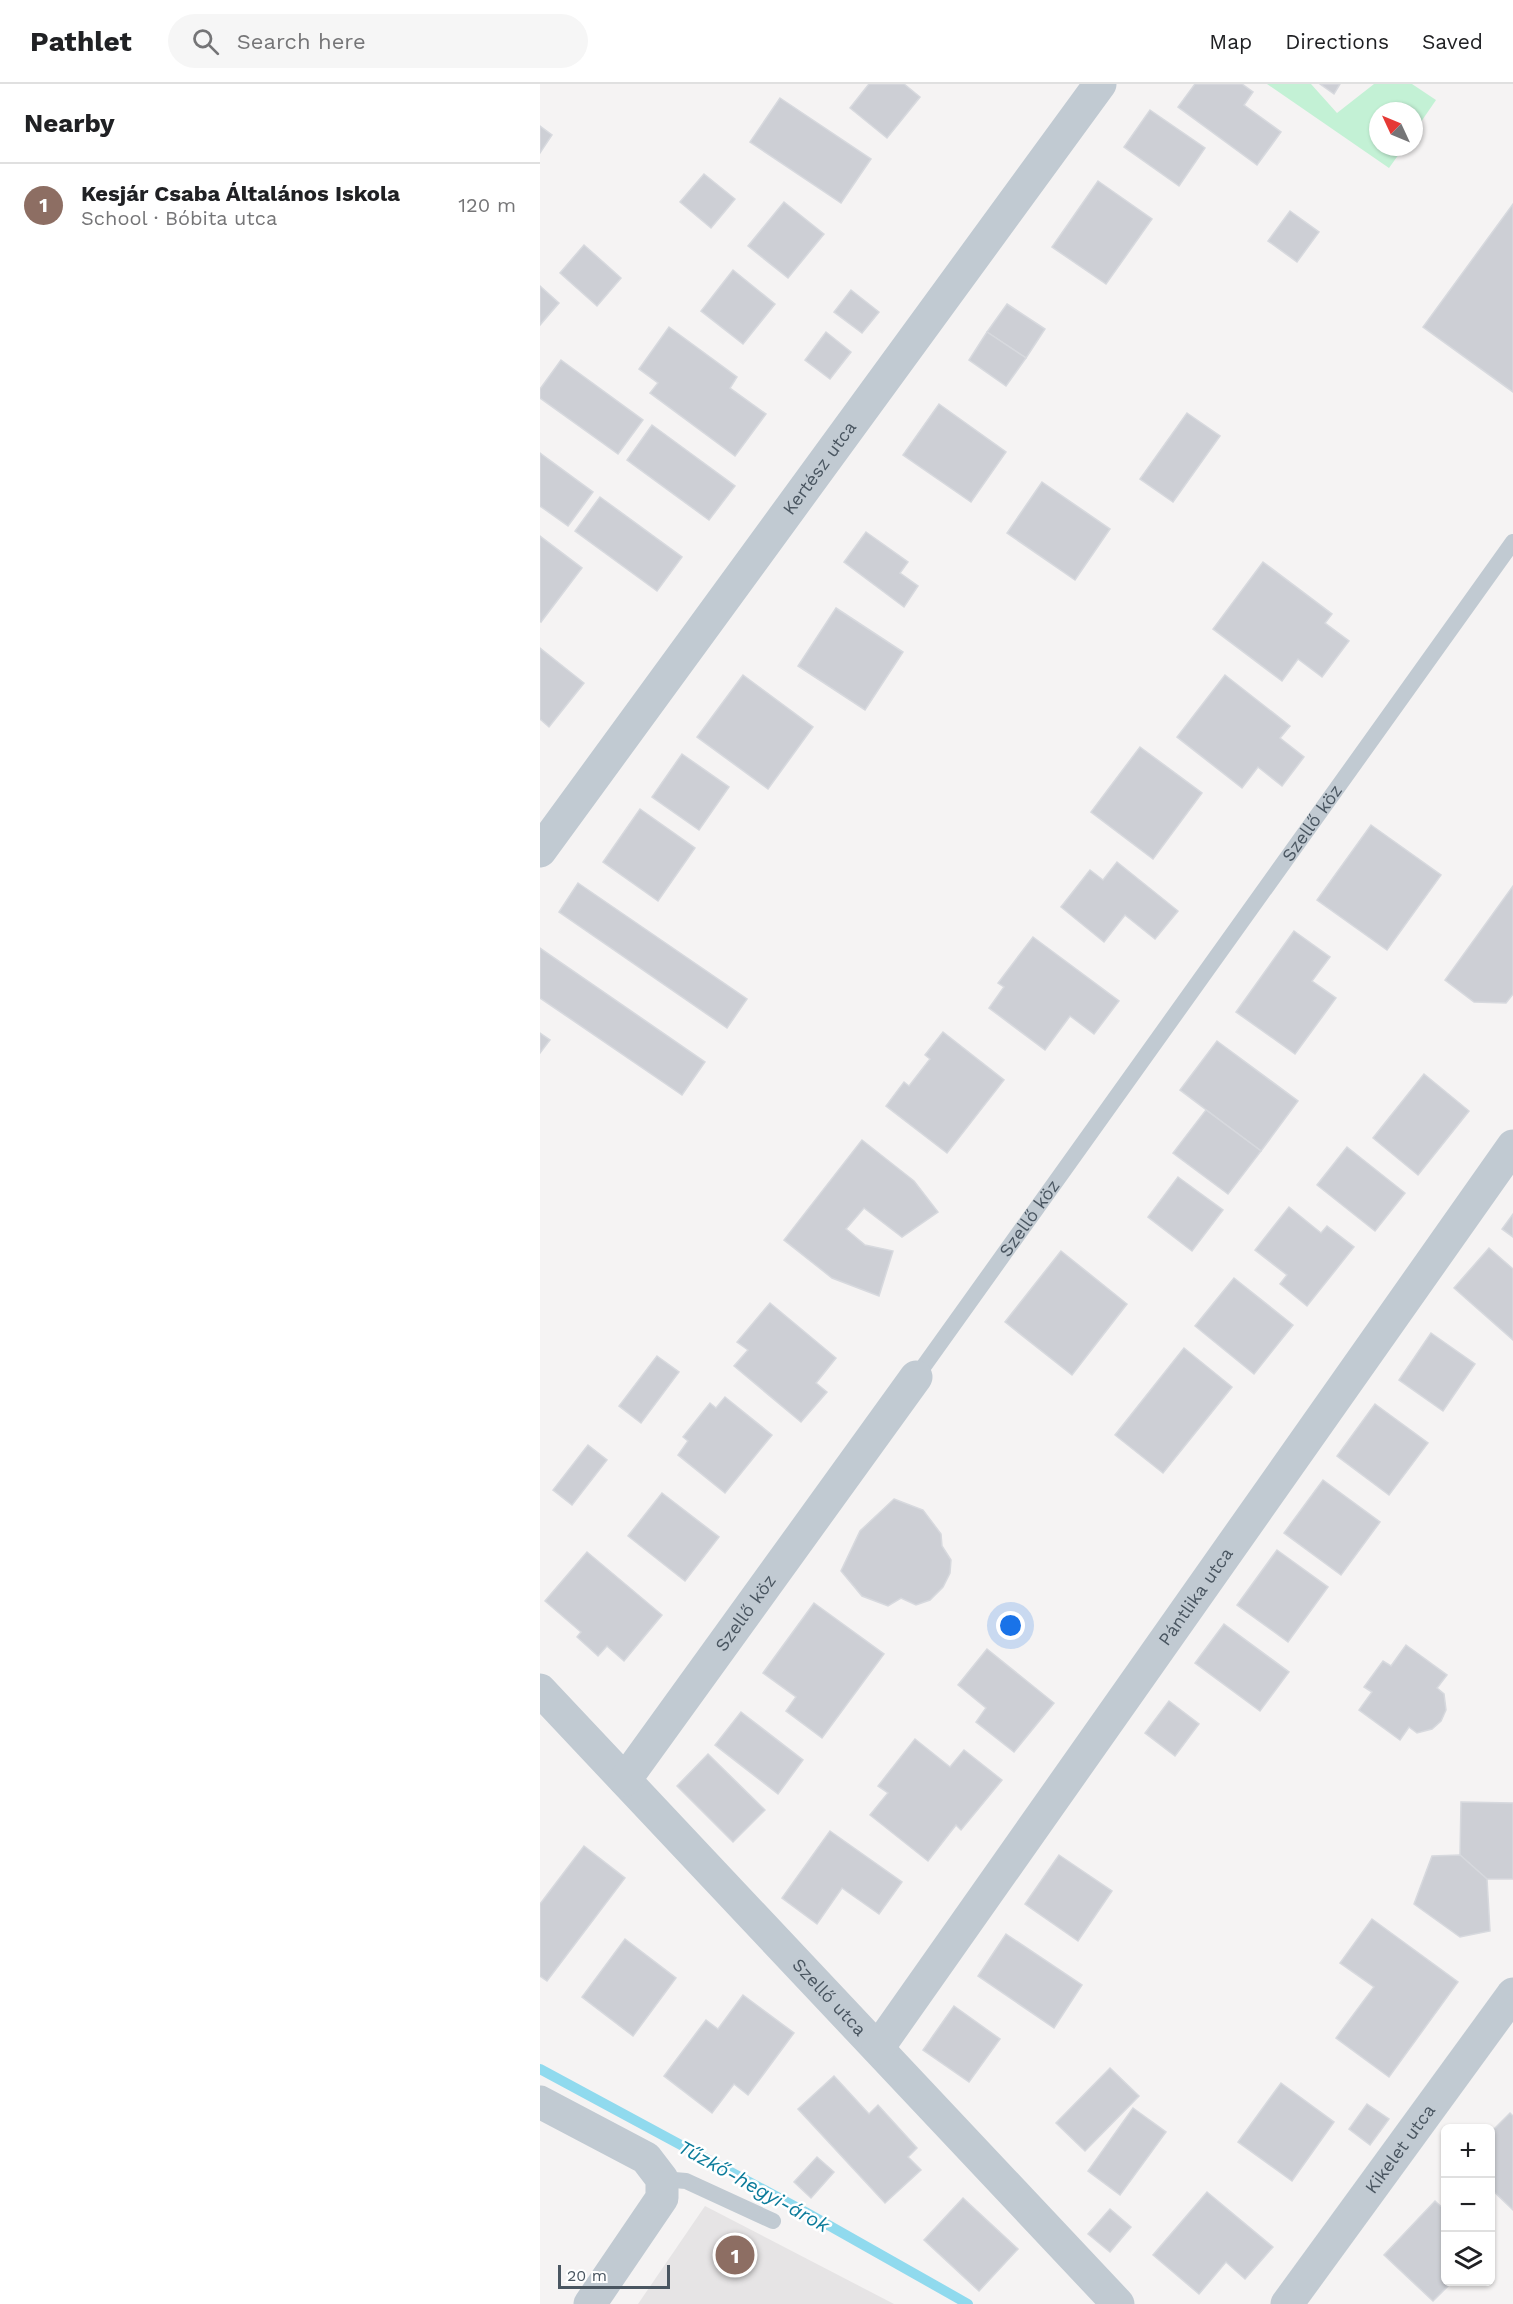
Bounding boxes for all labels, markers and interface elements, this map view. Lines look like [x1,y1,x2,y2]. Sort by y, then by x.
search box [168,14,588,68]
text: Pathlet [30,25,132,58]
icon: search [189,25,222,58]
text: Search here [237,29,366,54]
text: Map [1209,29,1252,54]
text: Directions [1285,29,1389,54]
text: Saved [1422,29,1483,54]
north arrow [1369,102,1423,156]
text: Nearby [24,108,115,138]
text: Kesjár Csaba Általános Iskola [81,181,400,206]
text: 1 [39,193,48,217]
text: 120 m [458,193,516,217]
text: School · Bóbita utca [81,206,277,230]
street label: Kertész utca [778,417,860,519]
street label: Szellő köz [1277,780,1346,865]
street label: Szellő köz [994,1176,1064,1261]
street label: Pántlika utca [1154,1543,1237,1649]
street label: Szellő köz [710,1570,780,1655]
your location [996,1611,1025,1640]
street label: Szellő utca [788,1954,871,2040]
street label: Kikelet utca [1360,2100,1439,2197]
map controls [1441,2124,1495,2286]
button: + [1441,2124,1495,2178]
water label: Tűzkő-hegyi-árok [674,2135,835,2238]
button: − [1441,2178,1495,2232]
pin: 1 [716,2232,754,2278]
button: layers [1441,2232,1495,2286]
scale bar [558,2262,670,2290]
text: 20 m [567,2266,607,2285]

